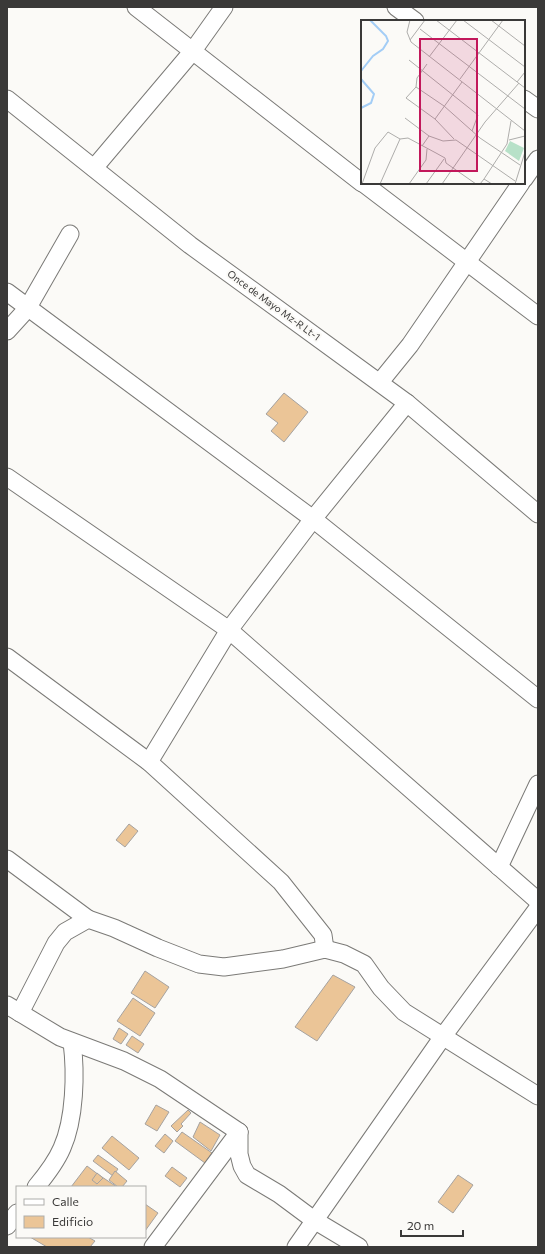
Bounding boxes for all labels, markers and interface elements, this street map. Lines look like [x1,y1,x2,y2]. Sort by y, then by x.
inset map [361,20,525,184]
street label: Once de Mayo Mz-R Lt-1 [225,267,323,343]
legend [16,1186,146,1238]
text: Calle [52,1194,79,1208]
scale bar [401,1212,463,1238]
text: Edificio [52,1214,93,1228]
text: 20 m [407,1218,434,1232]

